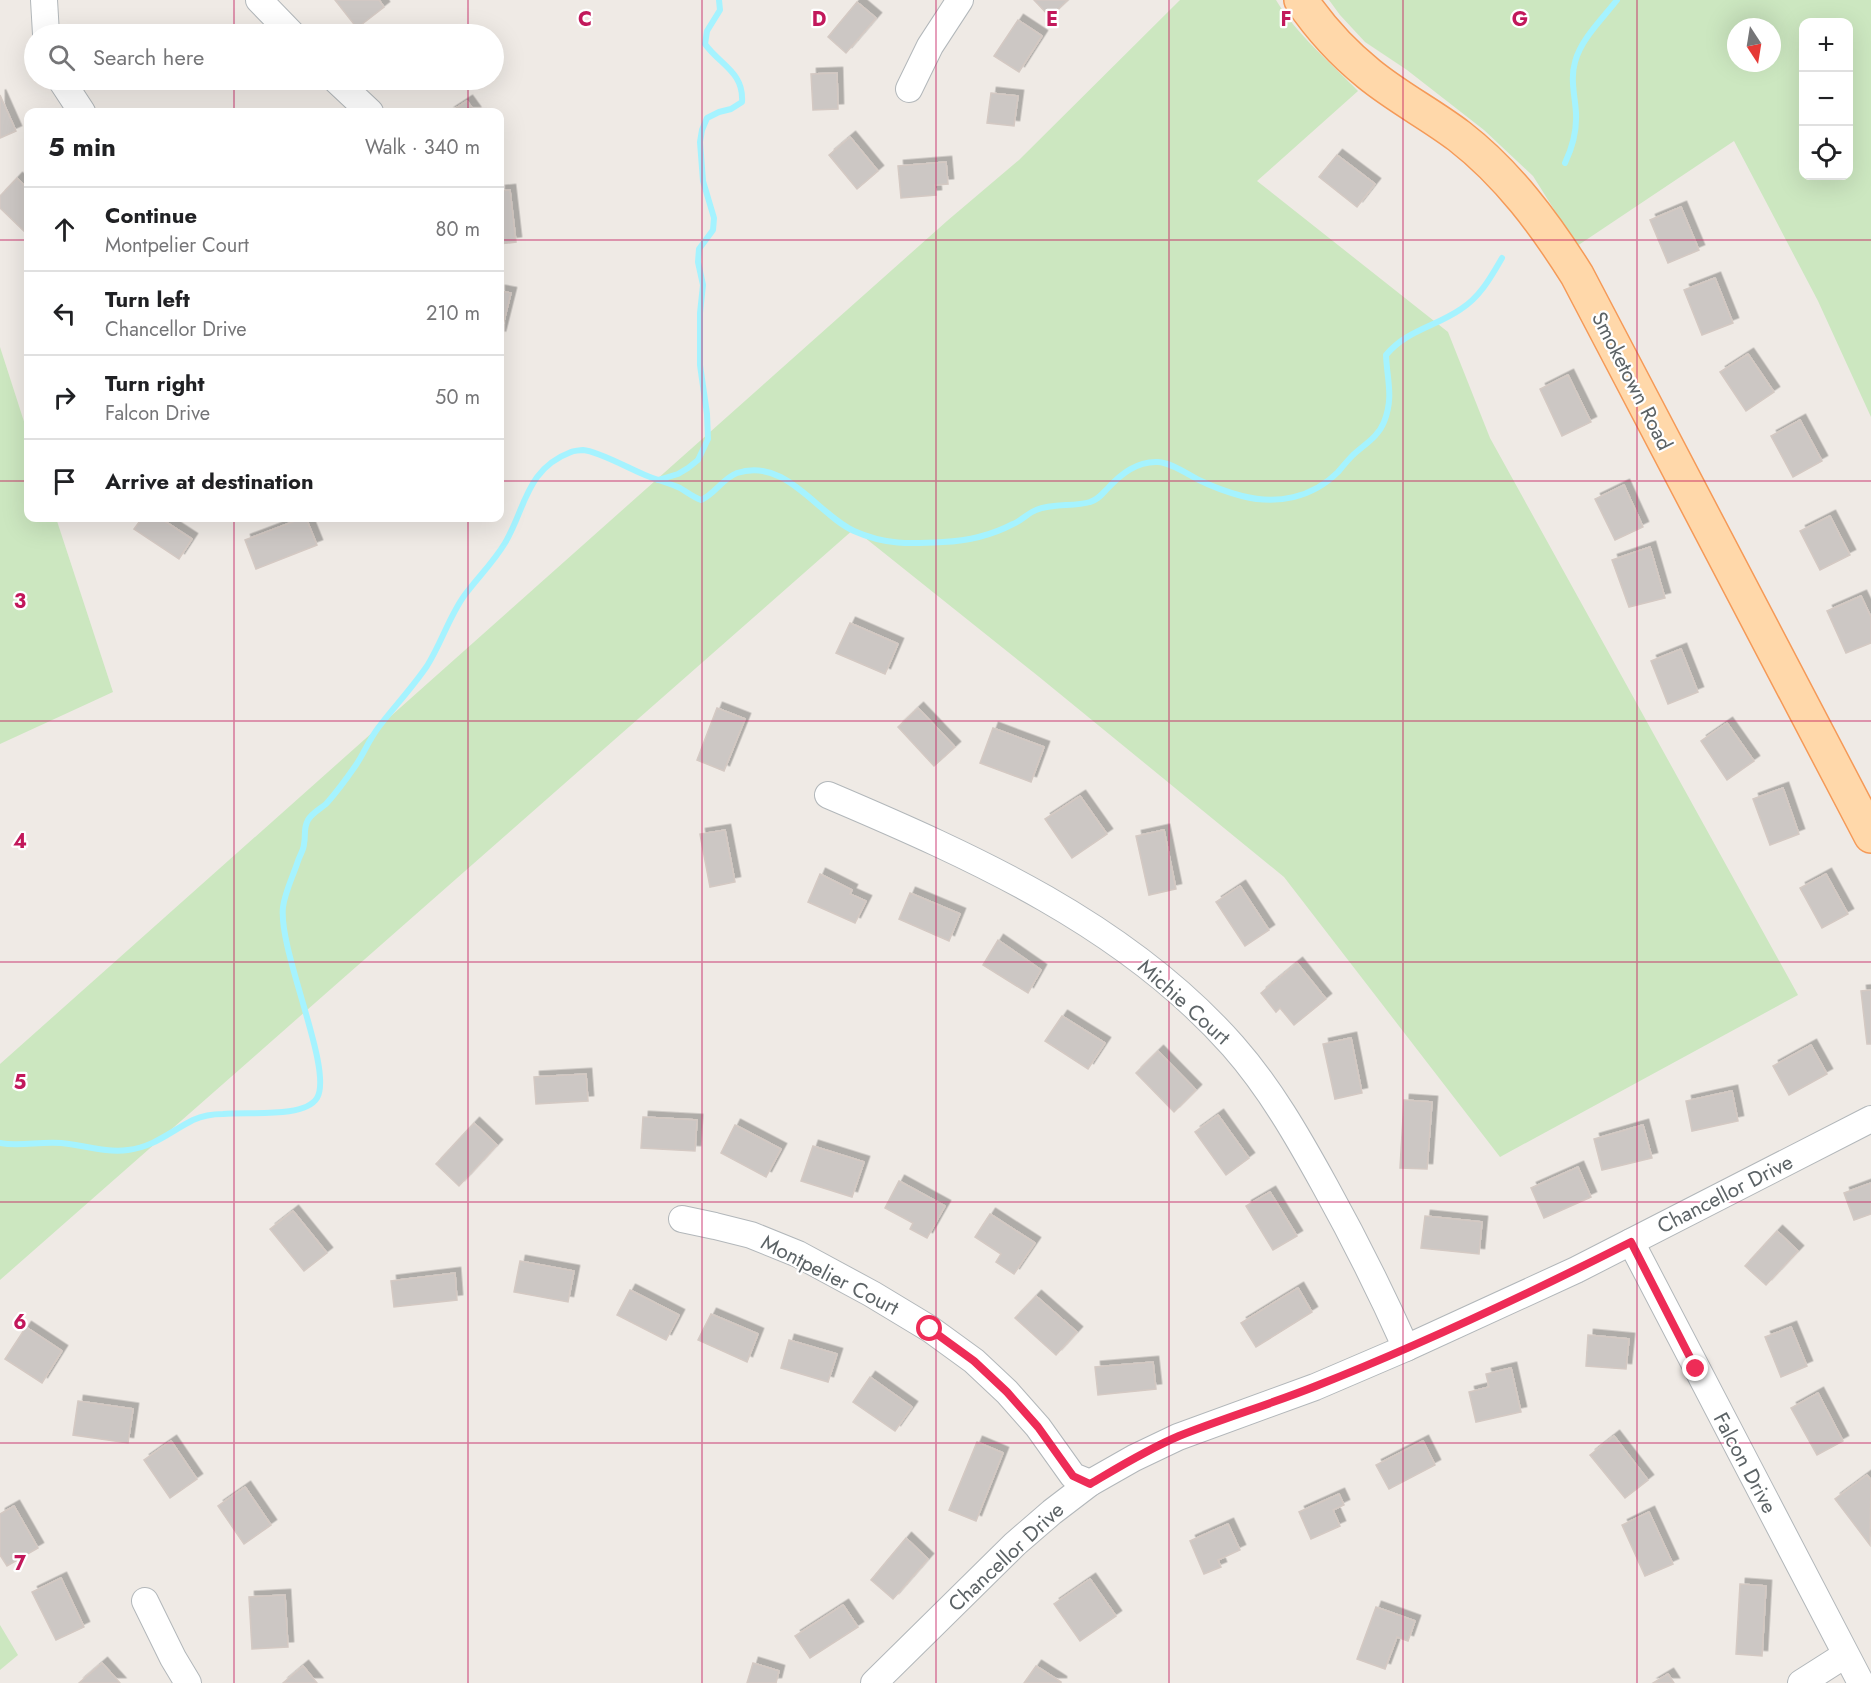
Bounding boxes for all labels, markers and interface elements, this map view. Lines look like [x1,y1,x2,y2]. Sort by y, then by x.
text: C [578,5,592,34]
text: D [812,5,826,34]
text: E [1046,5,1058,34]
text: F [1280,5,1292,34]
text: G [1512,5,1528,34]
north arrow [1727,18,1781,72]
map controls [1799,18,1853,180]
button: + [1799,18,1853,72]
search box [24,24,504,90]
icon: search [45,41,78,74]
text: Search here [93,41,204,73]
button: − [1799,72,1853,126]
button: locate [1799,126,1853,180]
text: 5 min [48,128,116,166]
text: Walk · 340 m [365,133,480,162]
text: Continue [105,199,197,231]
icon: ahead [48,213,81,246]
text: 80 m [435,215,480,244]
text: Montpelier Court [105,231,249,260]
text: Turn left [105,283,190,315]
icon: left [48,297,81,330]
text: 210 m [426,299,480,328]
street label: Smoketown Road [1584,306,1680,456]
text: Chancellor Drive [105,315,247,344]
text: Turn right [105,367,205,399]
icon: right [48,381,81,414]
text: 50 m [435,383,480,412]
text: Falcon Drive [105,399,210,428]
icon: arrive [48,465,81,498]
text: Arrive at destination [105,465,314,497]
text: 3 [14,587,26,616]
text: 4 [13,827,27,856]
street label: Michie Court [1131,952,1237,1052]
text: 5 [14,1068,27,1097]
street label: Chancellor Drive [1652,1147,1798,1241]
street label: Montpelier Court [756,1227,904,1323]
text: 6 [13,1308,27,1337]
route start [916,1315,942,1341]
route end [1682,1355,1708,1381]
street label: Falcon Drive [1706,1407,1784,1519]
street label: Chancellor Drive [941,1495,1071,1619]
text: 7 [14,1549,27,1578]

